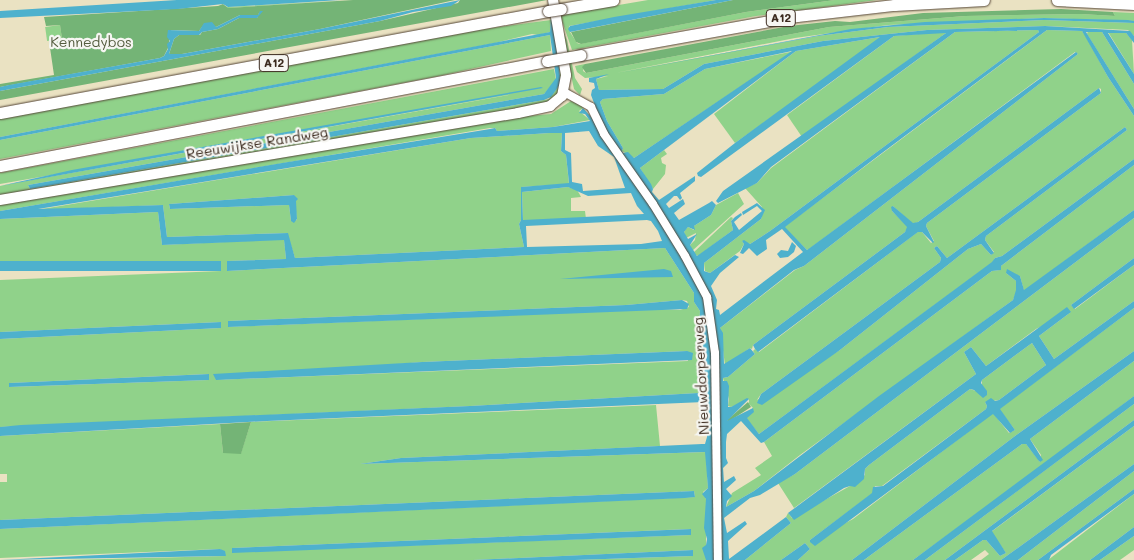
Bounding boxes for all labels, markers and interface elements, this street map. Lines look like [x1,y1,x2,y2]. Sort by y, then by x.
road number: A12 [765,8,797,28]
park label: Kennedybos [50,34,132,50]
road number: A12 [258,54,290,72]
street label: Reeuwijkse Randweg [185,124,329,162]
street label: Nieuwdorperweg [690,317,712,435]

